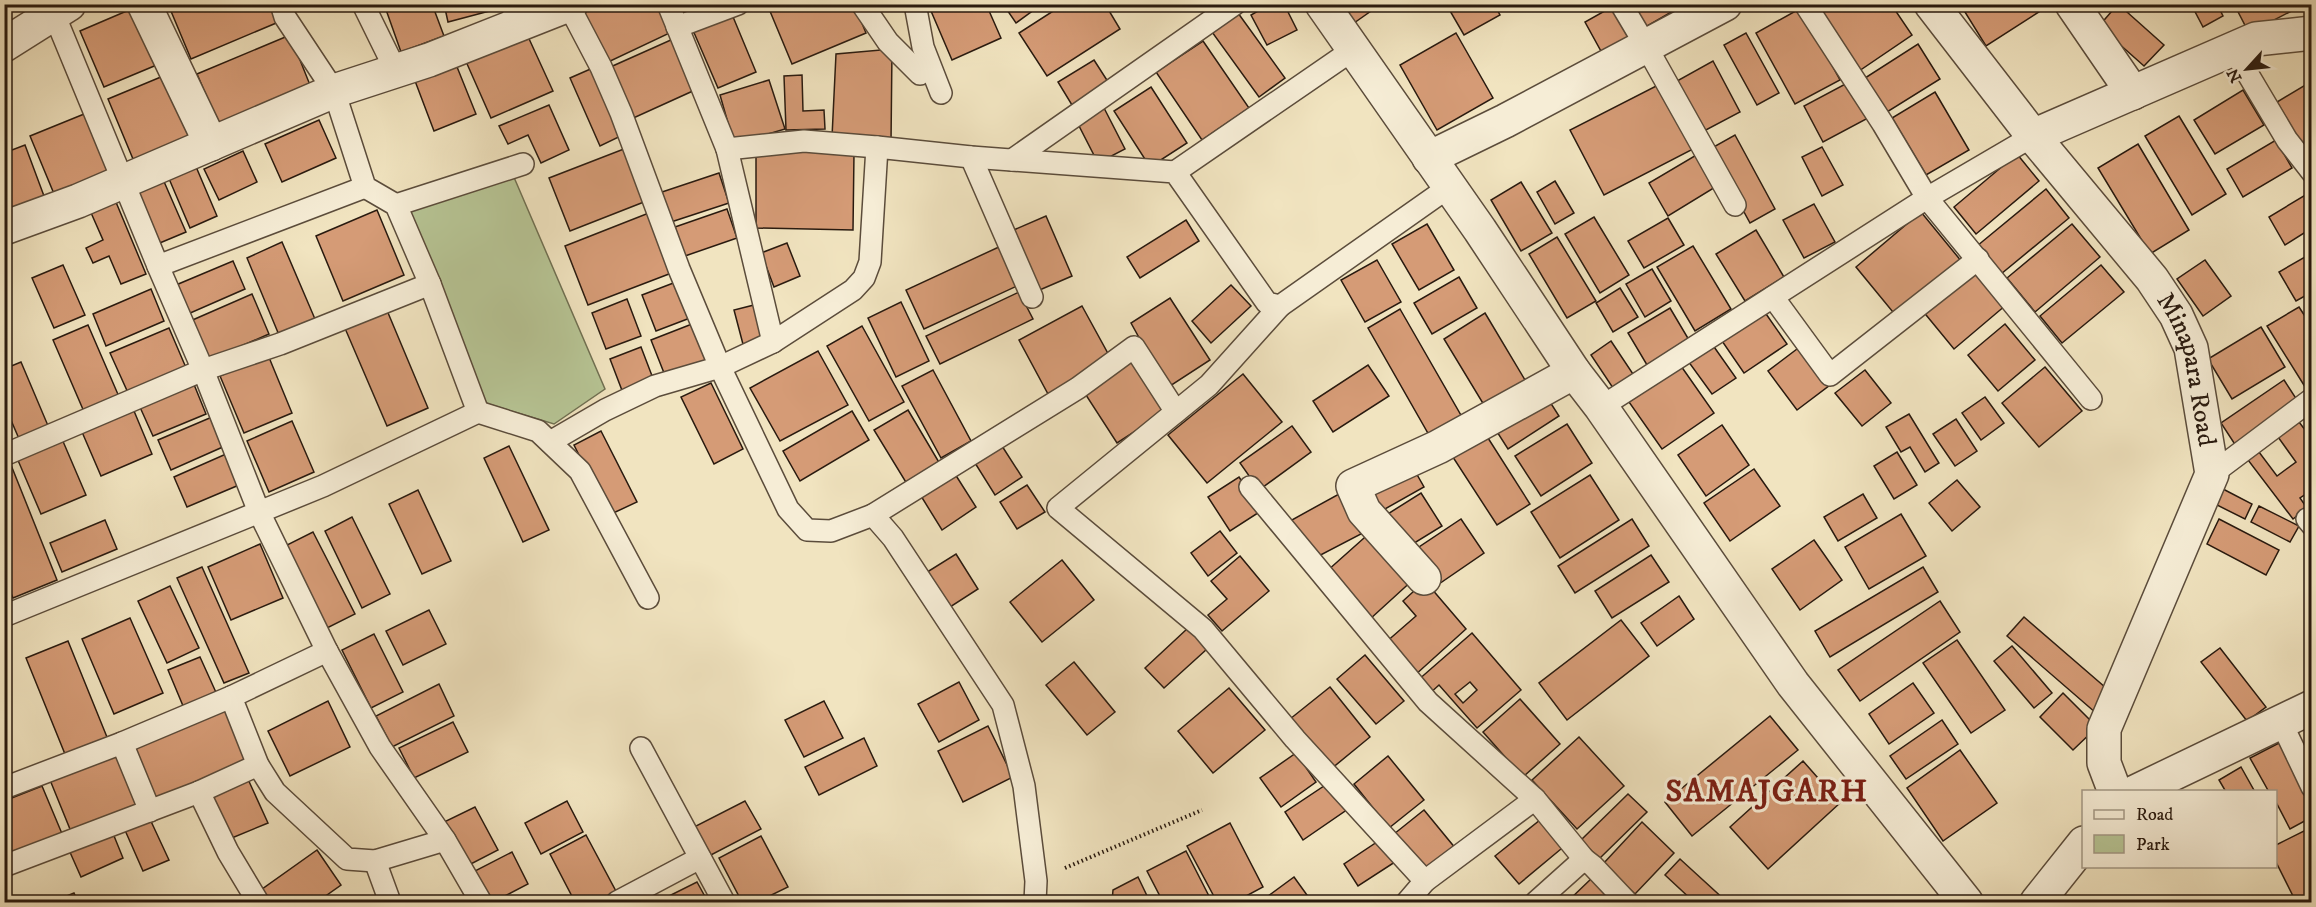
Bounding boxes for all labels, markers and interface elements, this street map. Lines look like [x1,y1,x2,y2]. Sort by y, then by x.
north arrow [2217,39,2277,99]
text: N [2223,65,2246,86]
street label: Minapara Road [2149,286,2224,449]
district label: SAMAJGARH [1665,772,1869,812]
legend [2082,790,2277,868]
text: Road [2136,804,2173,826]
text: Park [2136,834,2170,856]

